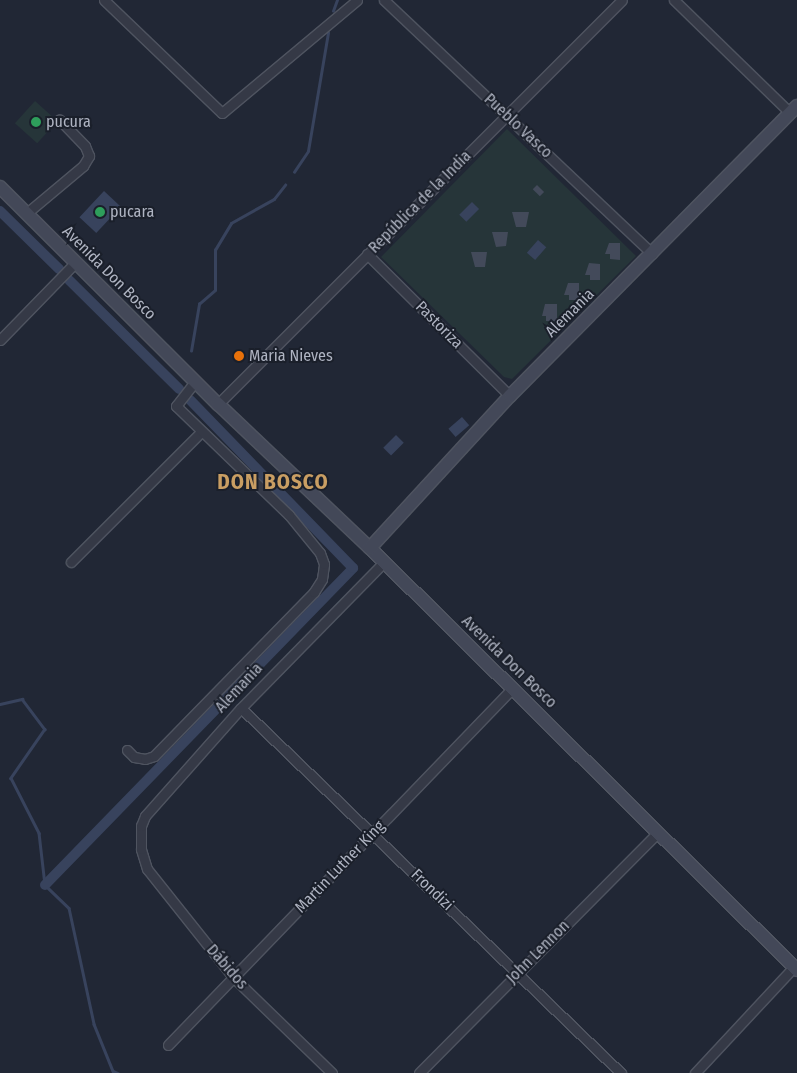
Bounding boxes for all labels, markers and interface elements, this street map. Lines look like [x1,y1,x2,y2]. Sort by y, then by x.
street label: Pueblo Vasco [480,90,556,162]
place label: pucura [46,112,91,132]
marker: pucura [30,116,42,128]
street label: República de la India [365,147,475,257]
place label: pucara [110,202,154,222]
marker: pucara [94,206,106,218]
street label: Avenida Don Bosco [58,222,160,324]
street label: Alemania [542,285,598,341]
street label: Pastoriza [411,297,467,353]
place label: Maria Nieves [249,346,333,366]
marker: Maria Nieves [233,350,245,362]
district label: DON BOSCO [216,469,330,495]
street label: Avenida Don Bosco [457,612,561,712]
street label: Alemania [211,659,267,717]
street label: Martin Luther King [291,817,389,917]
street label: Frondizi [407,865,457,915]
street label: John Lennon [502,916,574,988]
street label: Dábidos [202,941,252,993]

